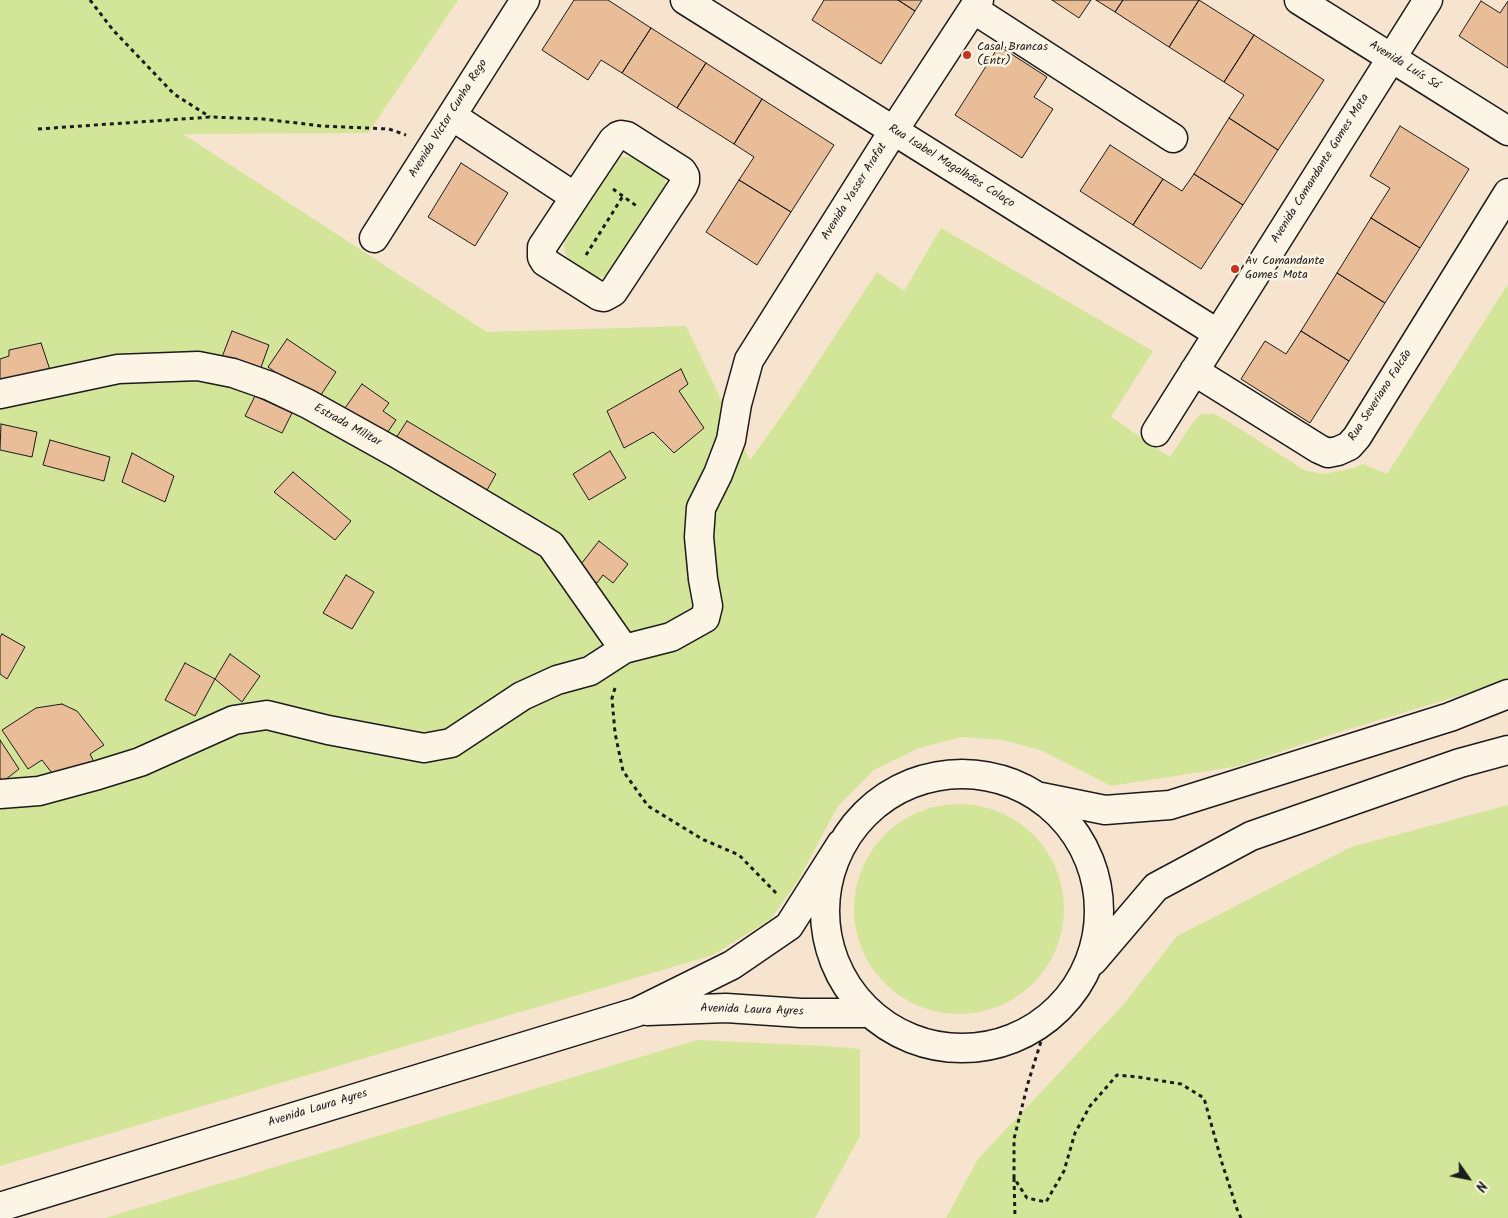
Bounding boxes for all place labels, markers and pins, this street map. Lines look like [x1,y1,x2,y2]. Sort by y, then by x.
place label: Casal Brancas (Entr) [977,41,1048,69]
marker: Casal Brancas (Entr) [961,49,973,61]
place label: Av Comandante Gomes Mota [1245,255,1324,283]
marker: Av Comandante Gomes Mota [1229,263,1241,275]

